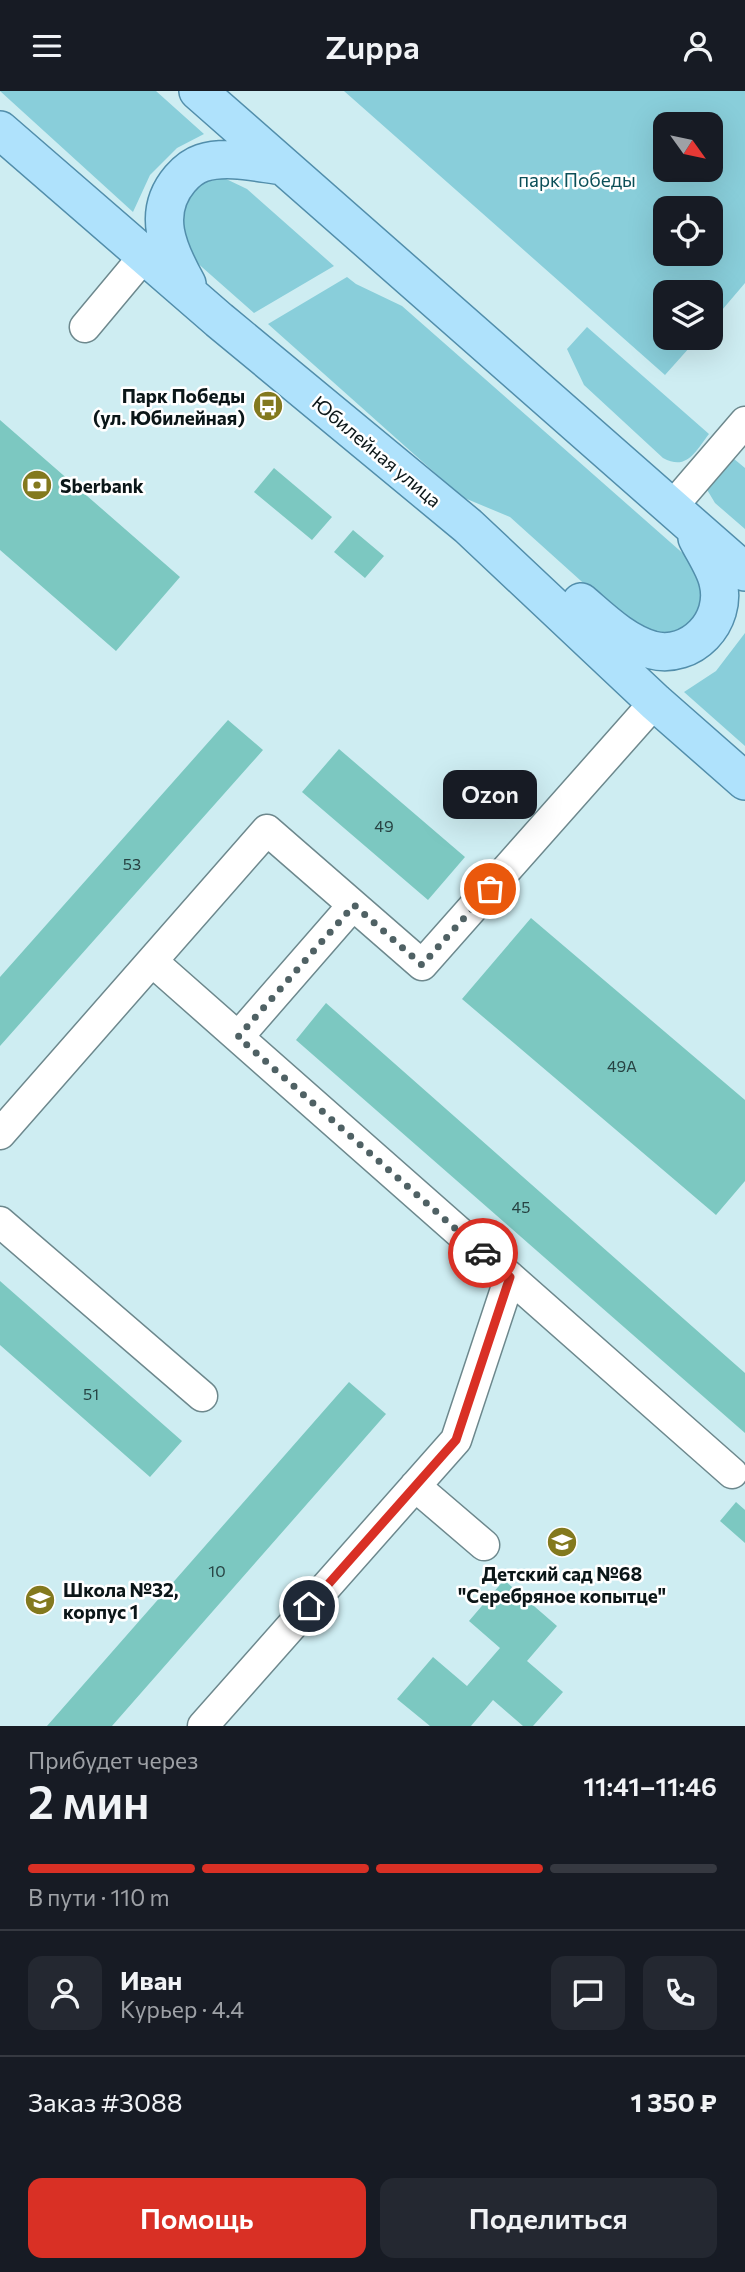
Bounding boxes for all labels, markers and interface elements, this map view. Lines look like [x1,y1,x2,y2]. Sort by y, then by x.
text: Zuppa [325,26,420,66]
icon: menu [28,27,66,65]
icon: person [679,27,717,65]
north arrow [653,112,723,182]
map controls [653,112,723,350]
park label: парк Победы [518,168,636,191]
button: locate [653,196,723,266]
button: layers [653,280,723,350]
place label: Парк Победы (ул. Юбилейная) [93,384,245,429]
bus stop icon: Парк Победы (ул. Юбилейная) [251,389,285,423]
street label: Юбилейная улица [308,390,446,512]
bank icon: Sberbank [20,468,54,502]
place label: Sberbank [60,474,144,497]
callout: Ozon [443,770,537,819]
text: Ozon [461,780,519,808]
house number: 49 [374,816,394,835]
house number: 53 [123,854,141,873]
pin [460,859,520,919]
icon: bag [471,870,509,908]
house number: 49А [607,1056,637,1075]
house number: 45 [512,1197,530,1216]
courier [448,1218,518,1288]
icon: car [464,1234,502,1272]
house number: 51 [83,1384,99,1403]
school or university icon: Детский сад №68 "Серебряное копытце" [545,1525,579,1559]
house number: 10 [208,1561,226,1580]
place label: Детский сад №68 "Серебряное копытце" [458,1562,666,1607]
pin [279,1576,339,1636]
place label: Школа №32, корпус 1 [63,1578,179,1623]
school or university icon: Школа №32, корпус 1 [23,1583,57,1617]
icon: home [290,1587,328,1625]
text: Прибудет через [28,1746,198,1774]
text: 11:41–11:46 [583,1770,717,1801]
text: 2 мин [28,1772,150,1828]
text: В пути · 110 m [28,1883,170,1911]
button: person [28,1956,102,2030]
button: chat [551,1956,625,2030]
button: phone [643,1956,717,2030]
text: Иван [120,1964,182,1995]
text: Курьер · 4.4 [120,1995,244,2023]
text: Заказ #3088 [28,2086,182,2117]
text: 1 350 ₽ [631,2086,717,2117]
button: Помощь [28,2178,366,2258]
button: Поделиться [380,2178,717,2258]

